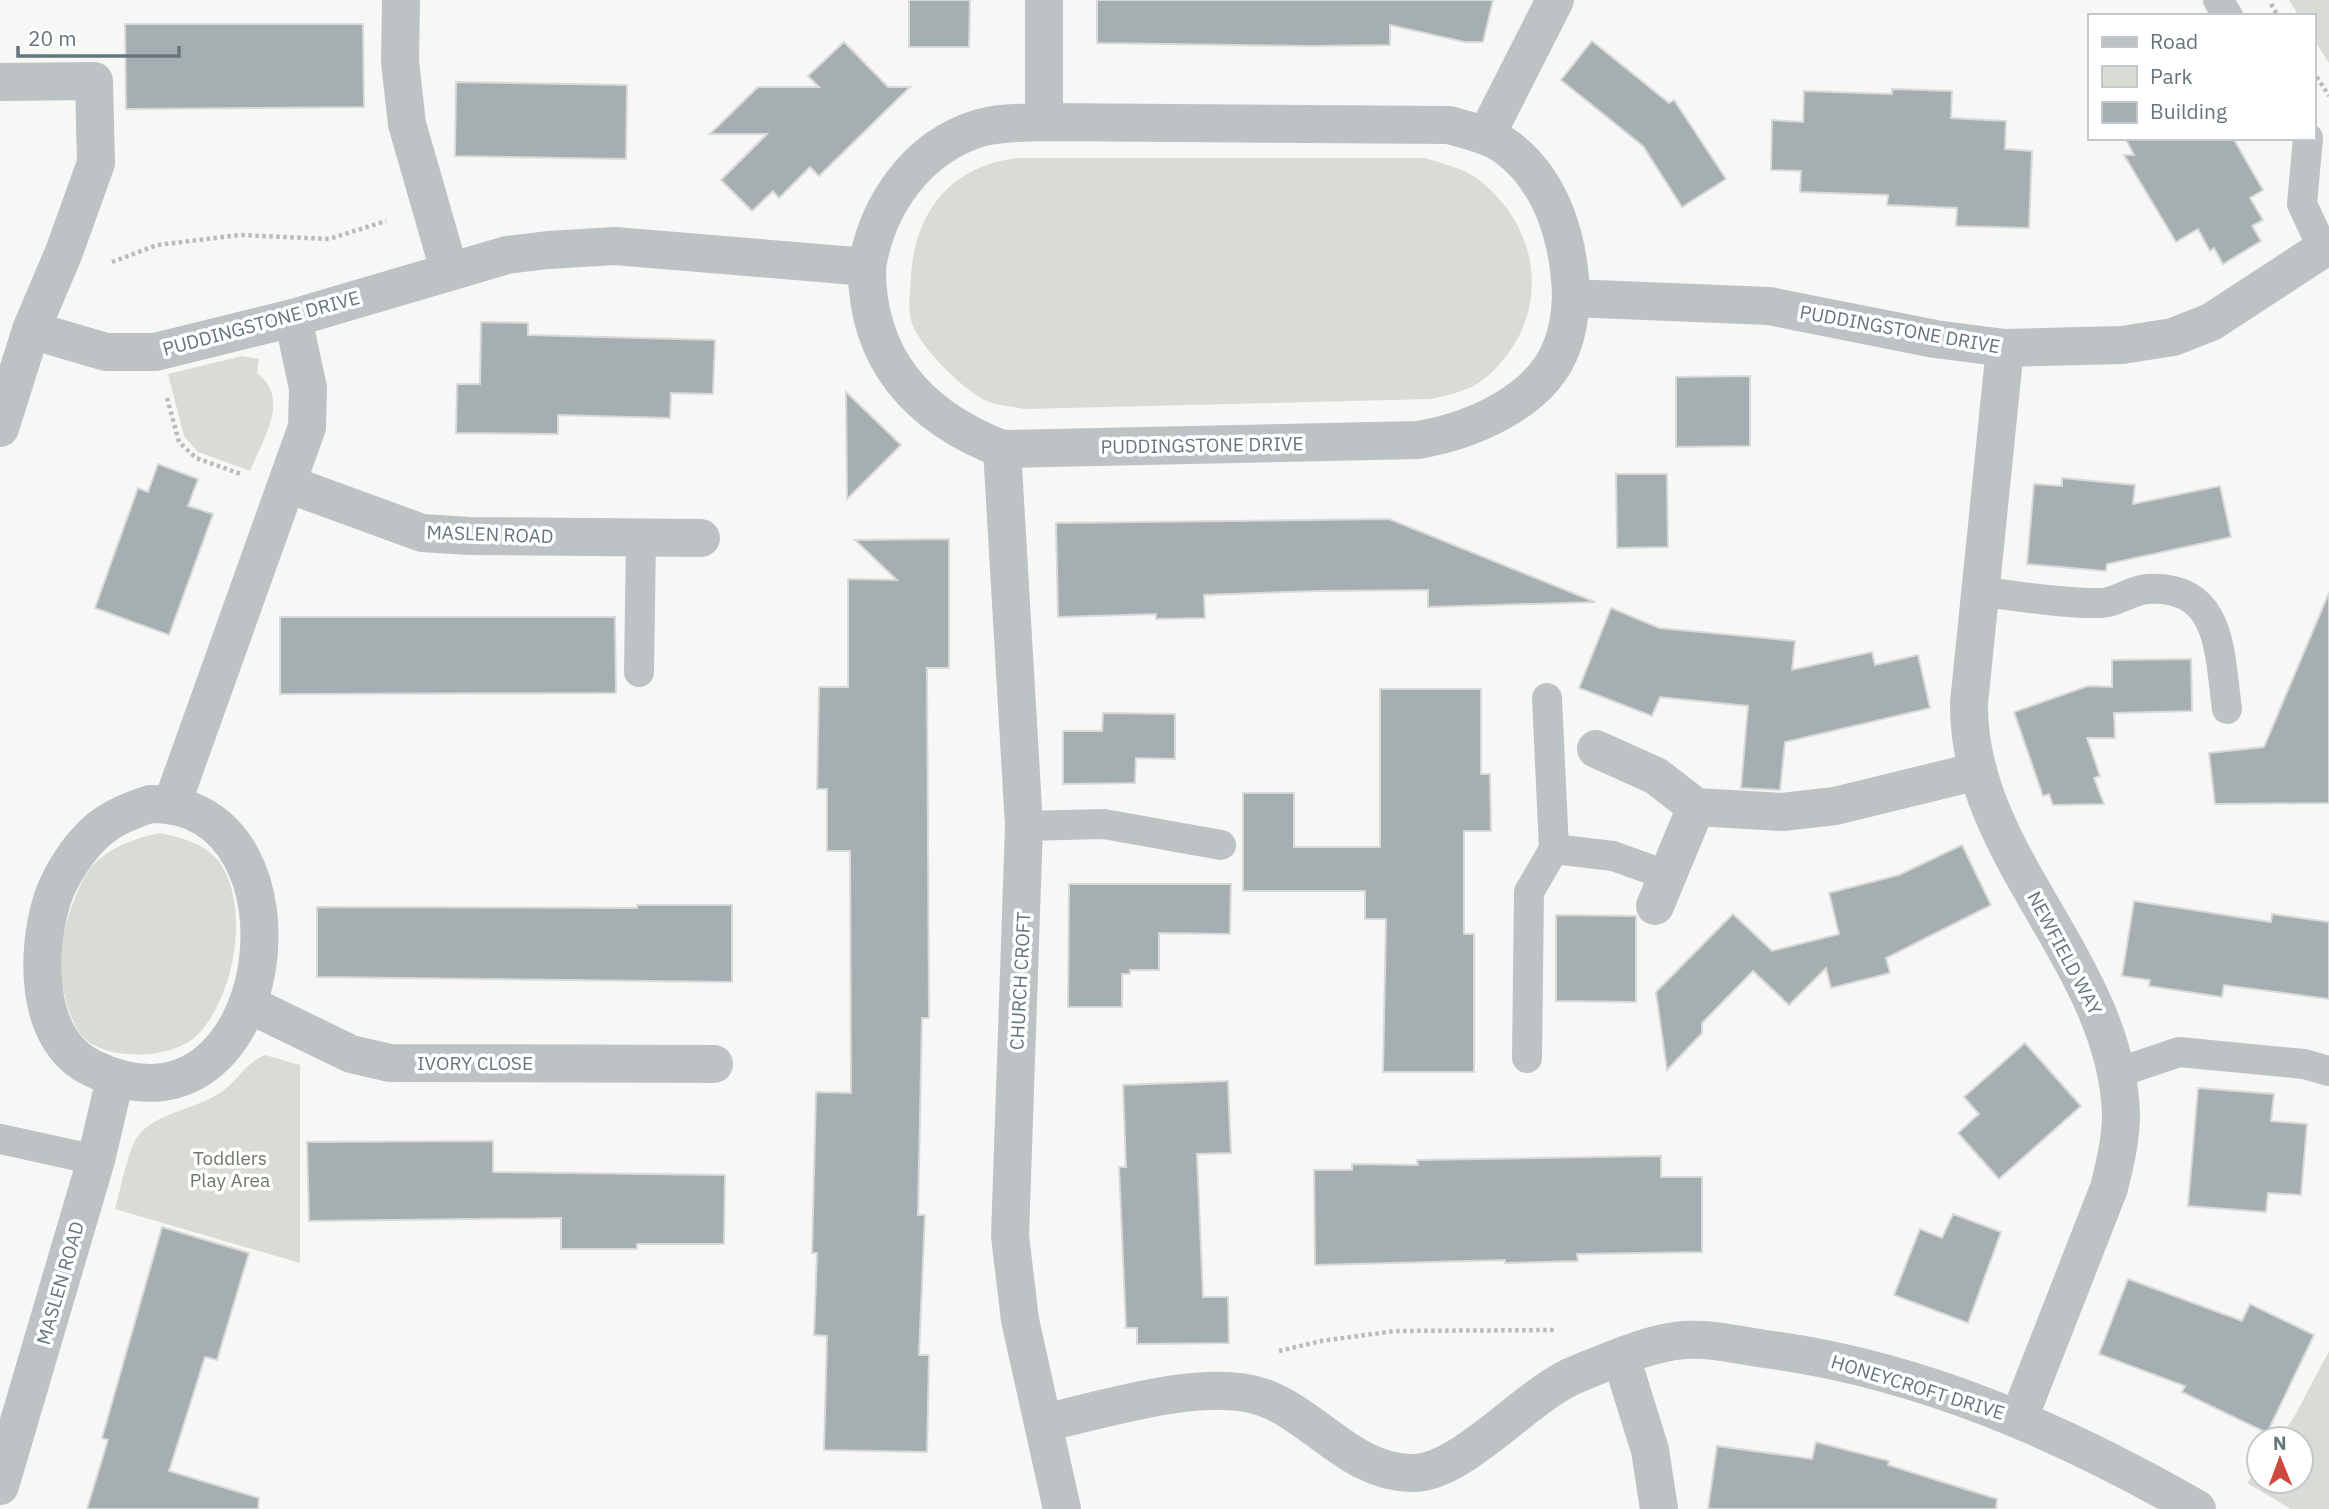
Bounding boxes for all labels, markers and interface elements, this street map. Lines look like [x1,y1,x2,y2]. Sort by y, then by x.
scale bar [18,14,178,58]
legend [2088,14,2315,140]
text: 20 m [28,24,77,52]
text: Road [2150,27,2198,55]
text: Park [2150,62,2193,90]
text: Building [2150,97,2227,125]
street label: PUDDINGSTONE DRIVE [160,285,362,361]
street label: PUDDINGSTONE DRIVE [1798,300,2002,358]
street label: PUDDINGSTONE DRIVE [1100,431,1304,459]
street label: MASLEN ROAD [426,520,554,548]
street label: NEWFIELD WAY [2022,887,2108,1020]
street label: CHURCH CROFT [1004,911,1036,1051]
street label: IVORY CLOSE [417,1051,533,1075]
park label: Toddlers Play Area [190,1146,270,1192]
street label: MASLEN ROAD [31,1219,89,1347]
street label: HONEYCROFT DRIVE [1828,1349,2008,1425]
north arrow [2245,1425,2315,1495]
text: N [2273,1431,2287,1455]

